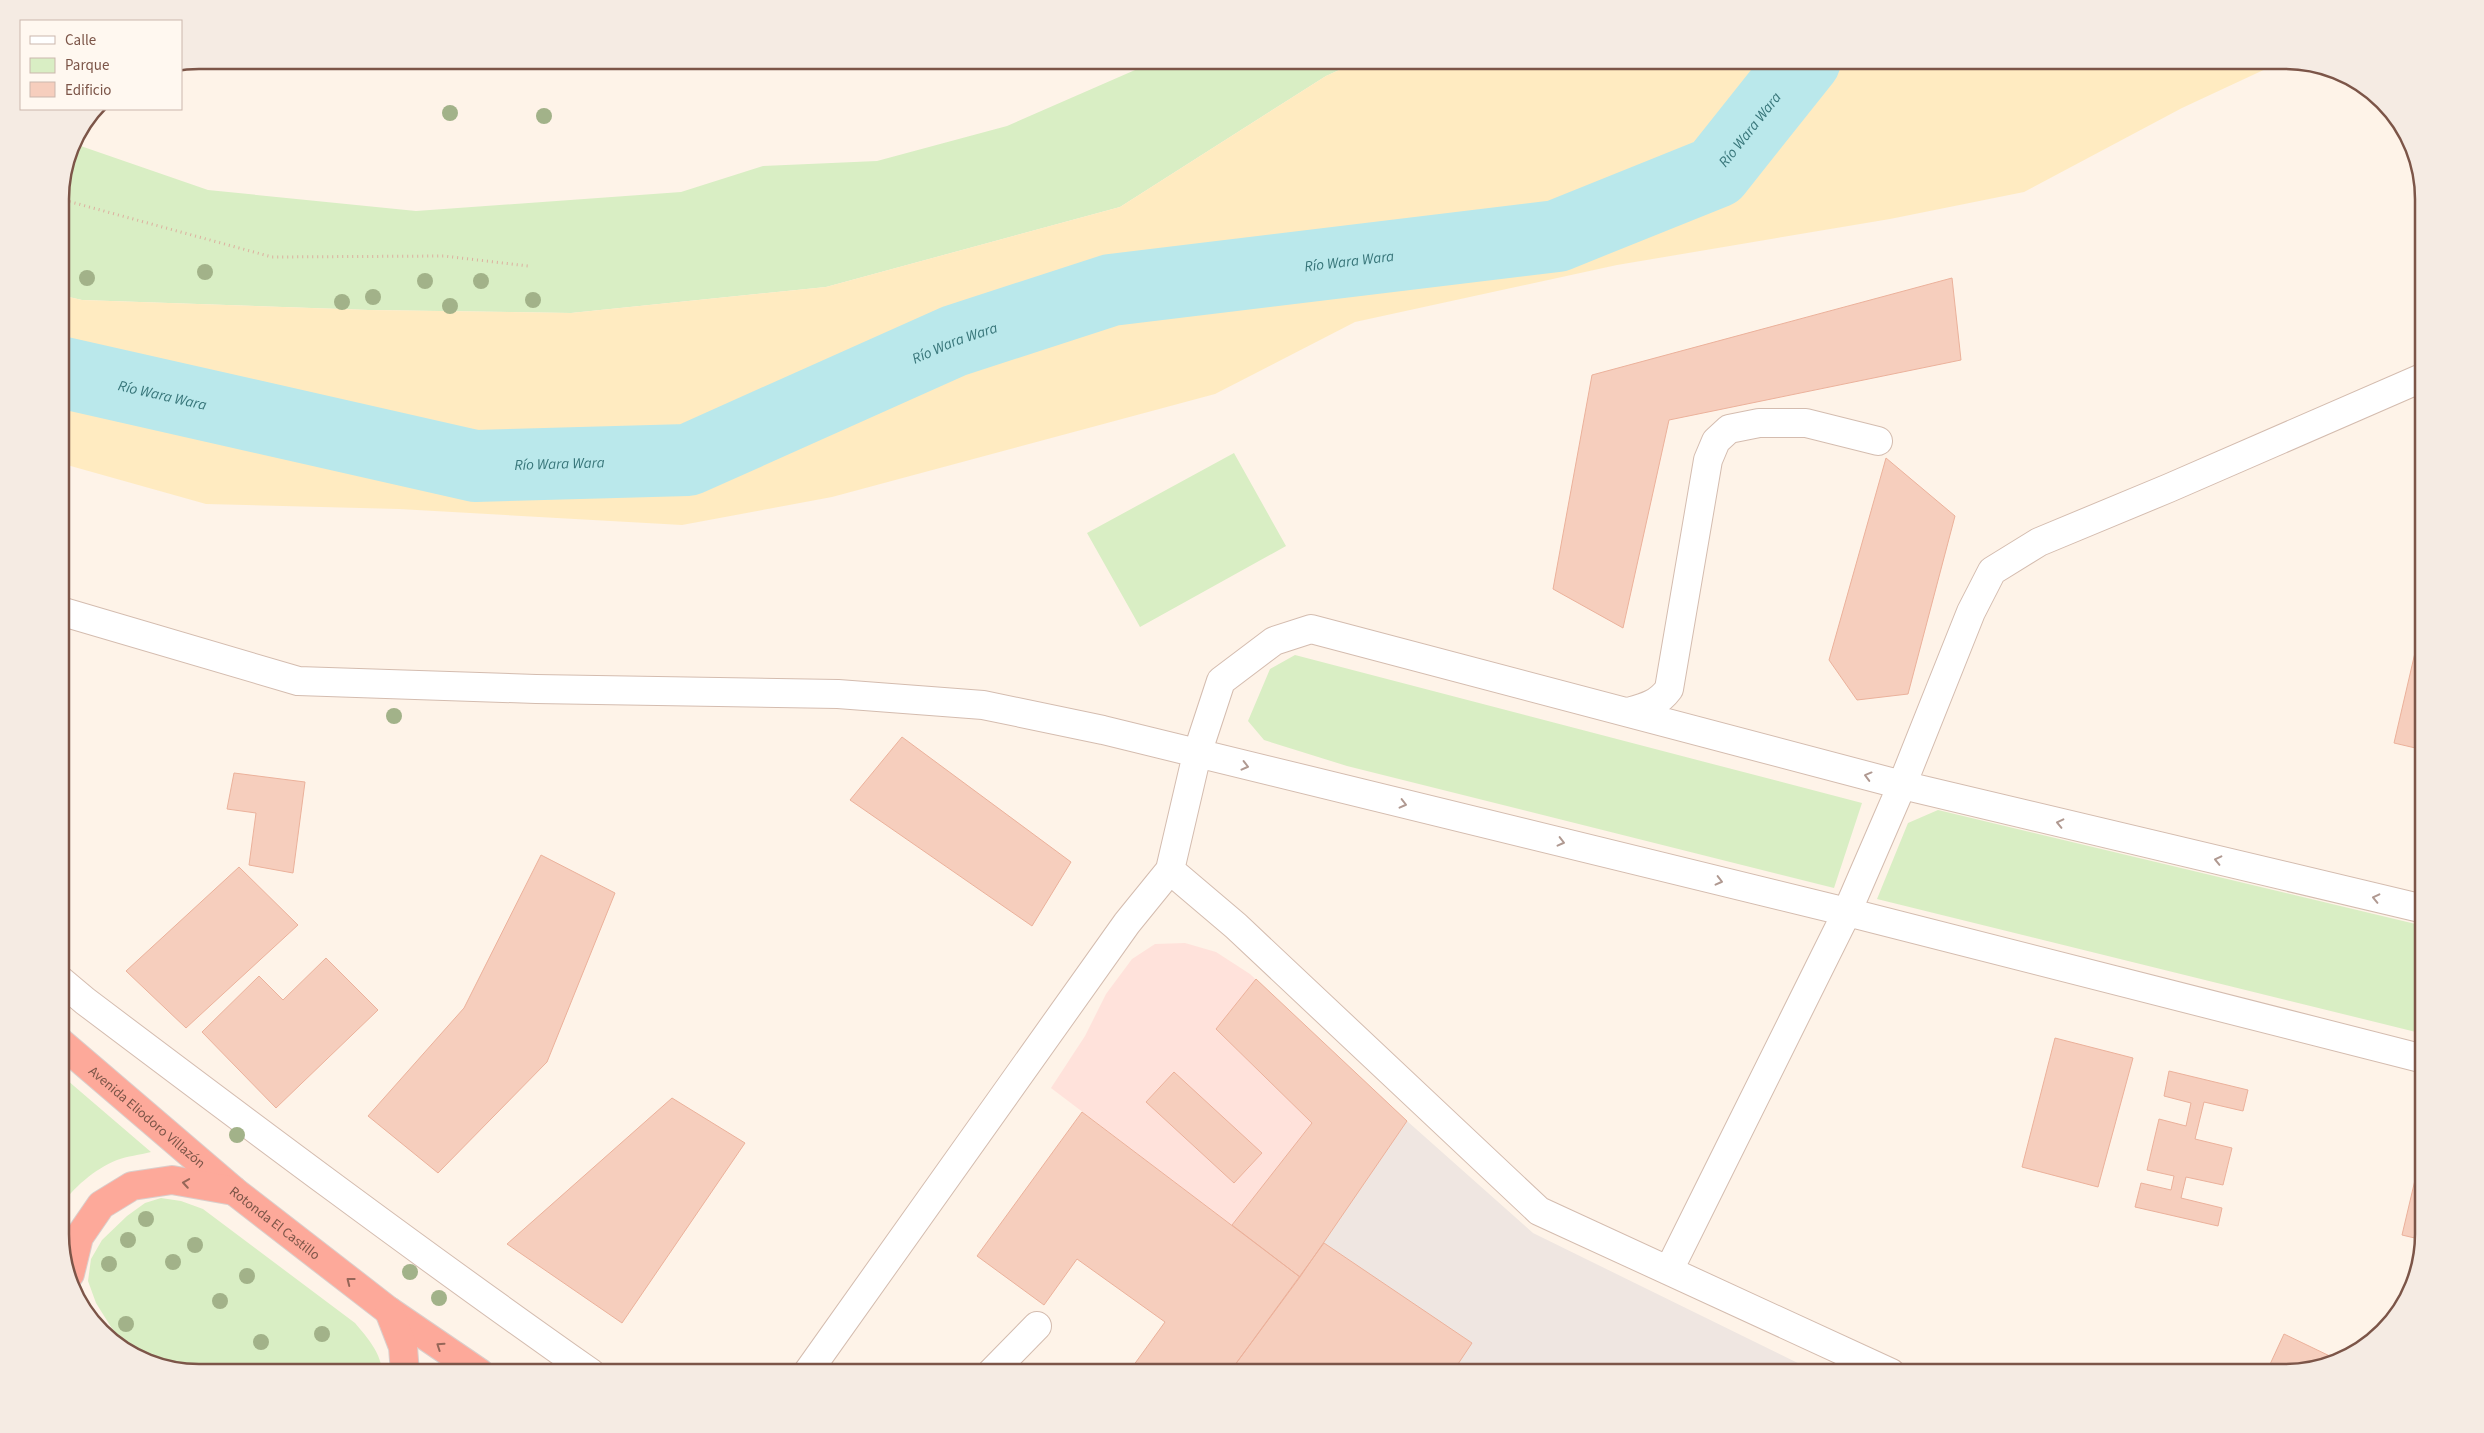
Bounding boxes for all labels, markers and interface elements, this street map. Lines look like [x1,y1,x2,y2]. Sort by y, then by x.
legend [20,20,182,110]
text: Calle [65,30,96,51]
text: Parque [65,55,109,76]
text: Edificio [65,80,112,101]
water label: Río Wara Wara [1714,88,1786,172]
water label: Río Wara Wara [1303,246,1395,278]
water label: Río Wara Wara [909,318,1000,369]
water label: Río Wara Wara [116,375,209,416]
water label: Río Wara Wara [514,452,605,476]
one-way arrow [1240,760,1249,771]
one-way arrow [1864,771,1873,782]
one-way arrow [1398,798,1407,809]
one-way arrow [2056,818,2065,829]
one-way arrow [1556,836,1565,847]
one-way arrow [2214,855,2223,866]
one-way arrow [1714,875,1723,886]
one-way arrow [2372,893,2381,904]
street label: Avenida Eliodoro Villazón [84,1062,209,1173]
one-way arrow [182,1178,191,1188]
street label: Rotonda El Castillo [225,1182,324,1265]
one-way arrow [347,1278,356,1287]
one-way arrow [436,1343,446,1352]

